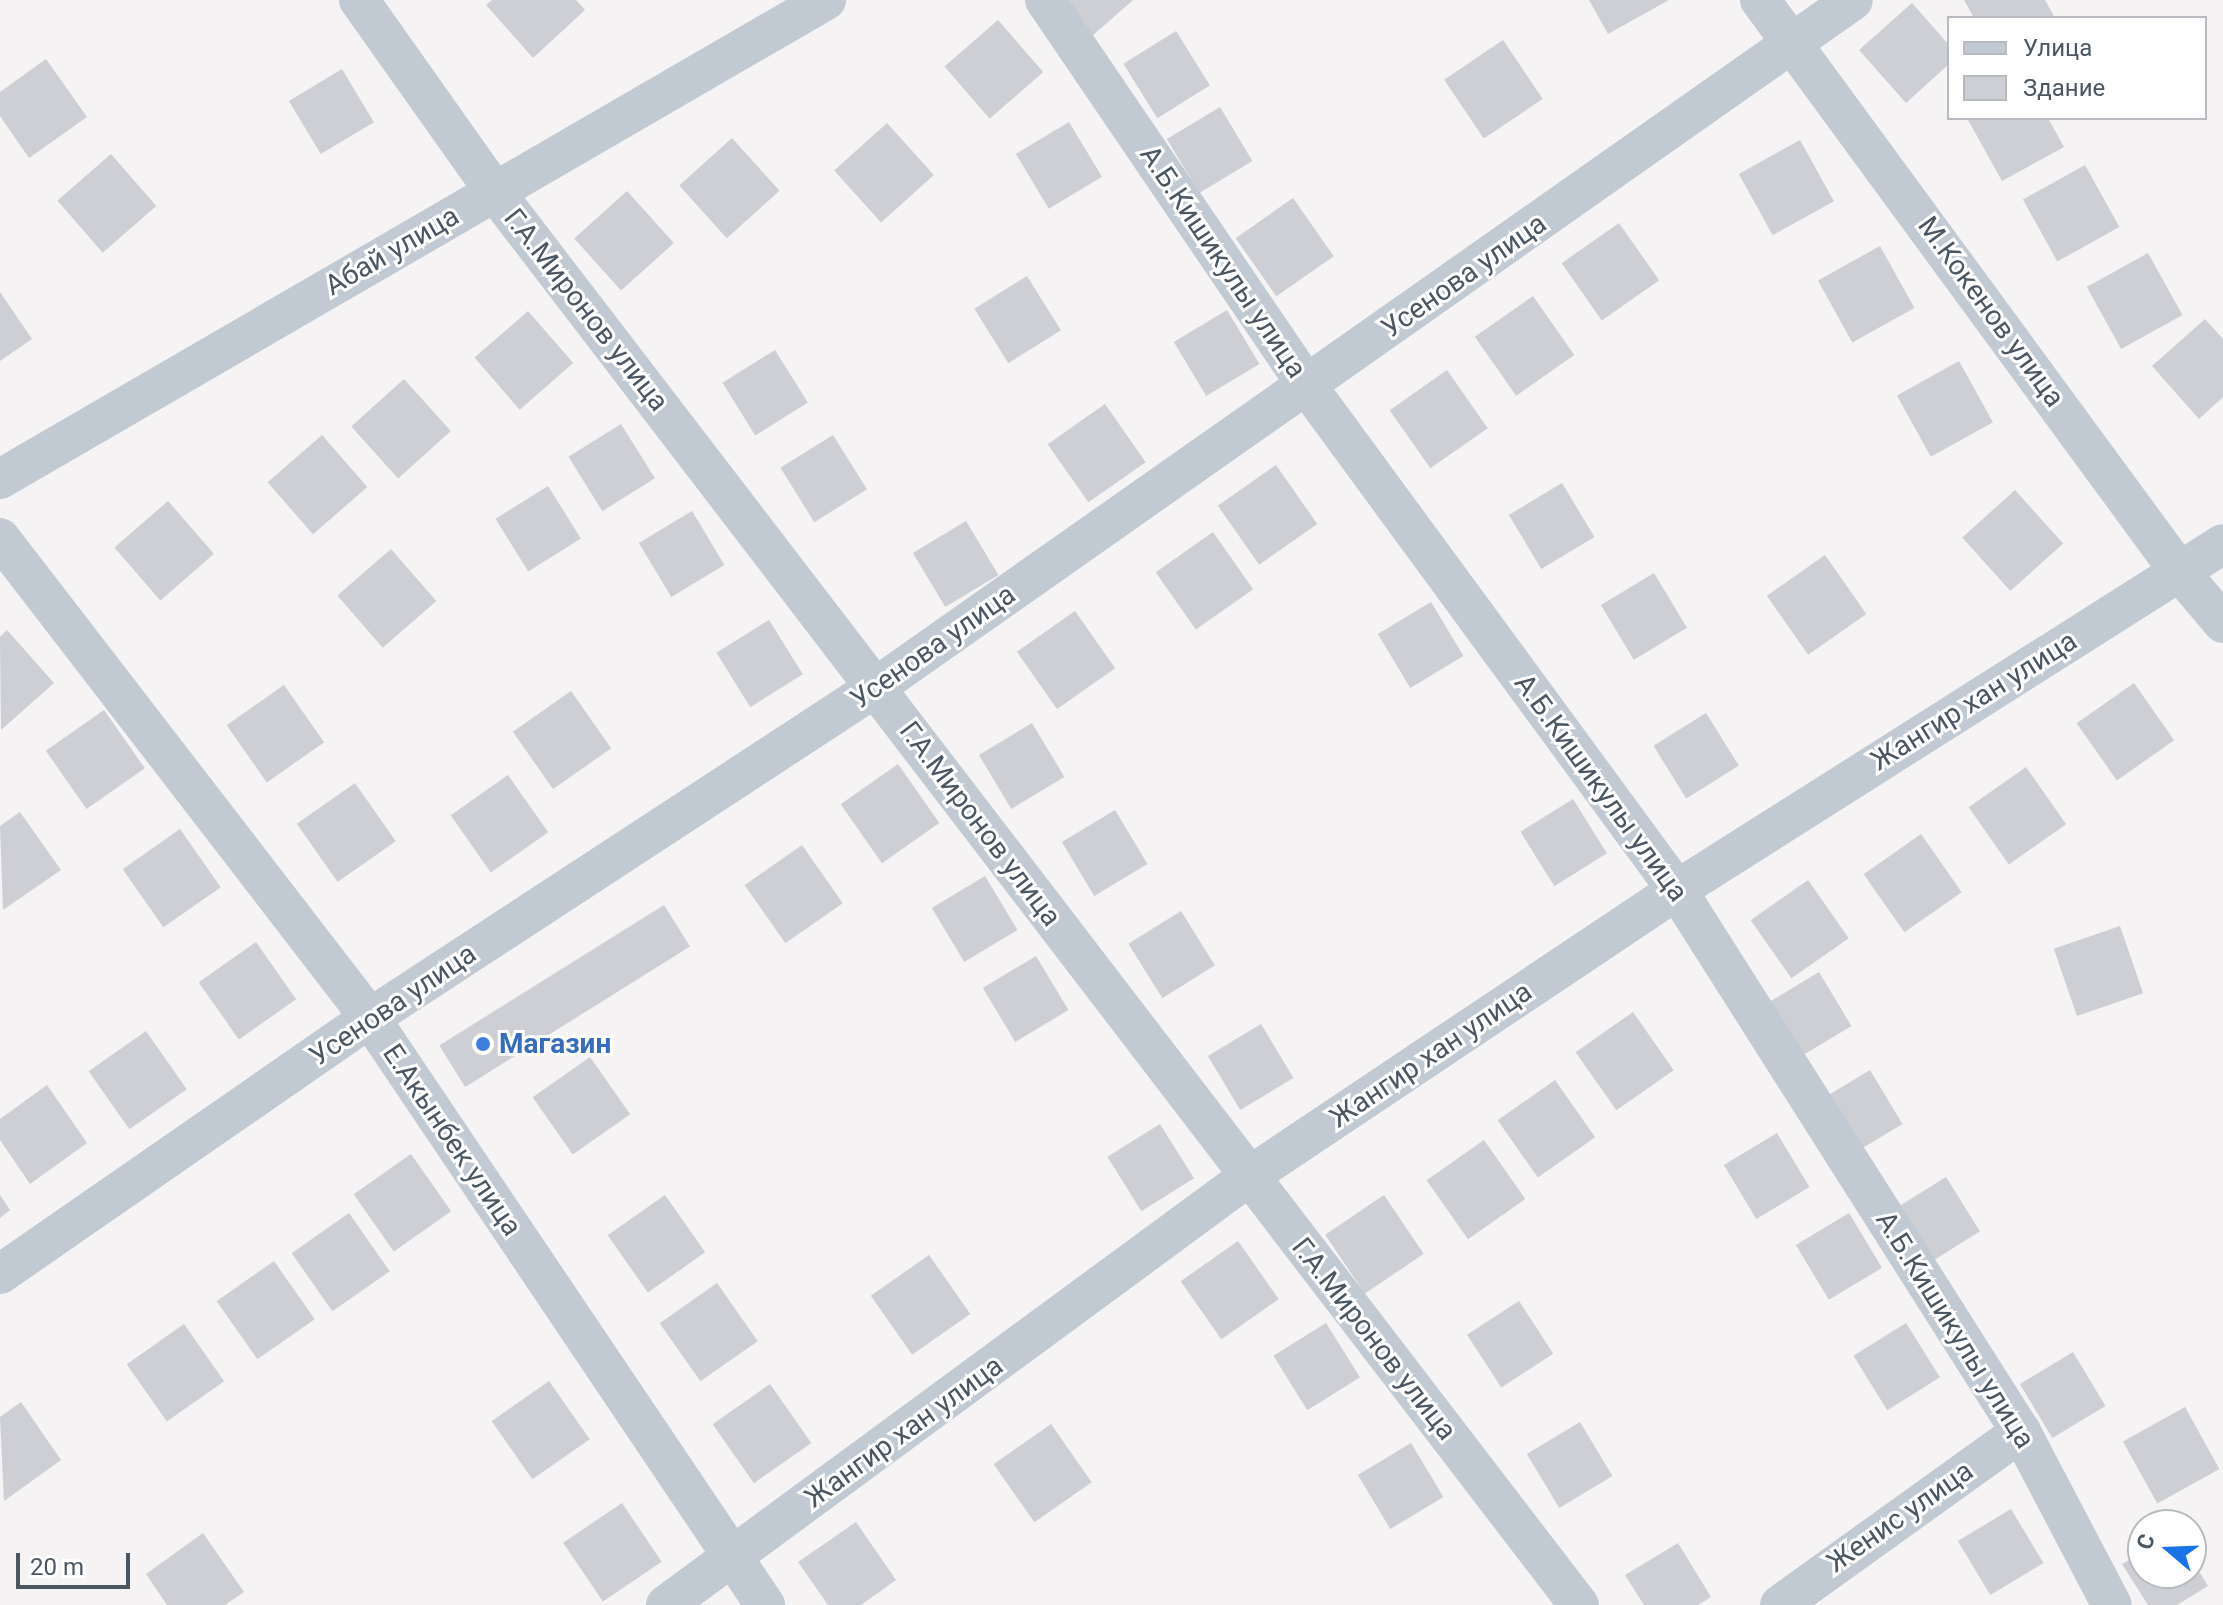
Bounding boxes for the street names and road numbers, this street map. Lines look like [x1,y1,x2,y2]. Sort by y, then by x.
street label: А.Б.Кишикулы улица [1133,139,1313,385]
street label: Абай улица [319,199,465,303]
street label: Г.А.Миронов улица [497,202,675,418]
street label: Усенова улица [1375,207,1553,345]
street label: М.Кокенов улица [1911,210,2071,414]
street label: Усенова улица [844,578,1022,716]
street label: Жангир хан улица [1865,624,2083,778]
street label: А.Б.Кишикулы улица [1507,668,1695,908]
street label: Г.А.Миронов улица [892,715,1068,933]
street label: Усенова улица [303,937,483,1073]
street label: Жангир хан улица [1324,975,1538,1135]
street label: Е.Акынбек улица [375,1038,529,1242]
street label: А.Б.Кишикулы улица [1868,1205,2042,1455]
street label: Г.А.Миронов улица [1285,1231,1463,1447]
street label: Жангир хан улица [798,1349,1010,1515]
street label: Женис улица [1820,1454,1980,1580]

